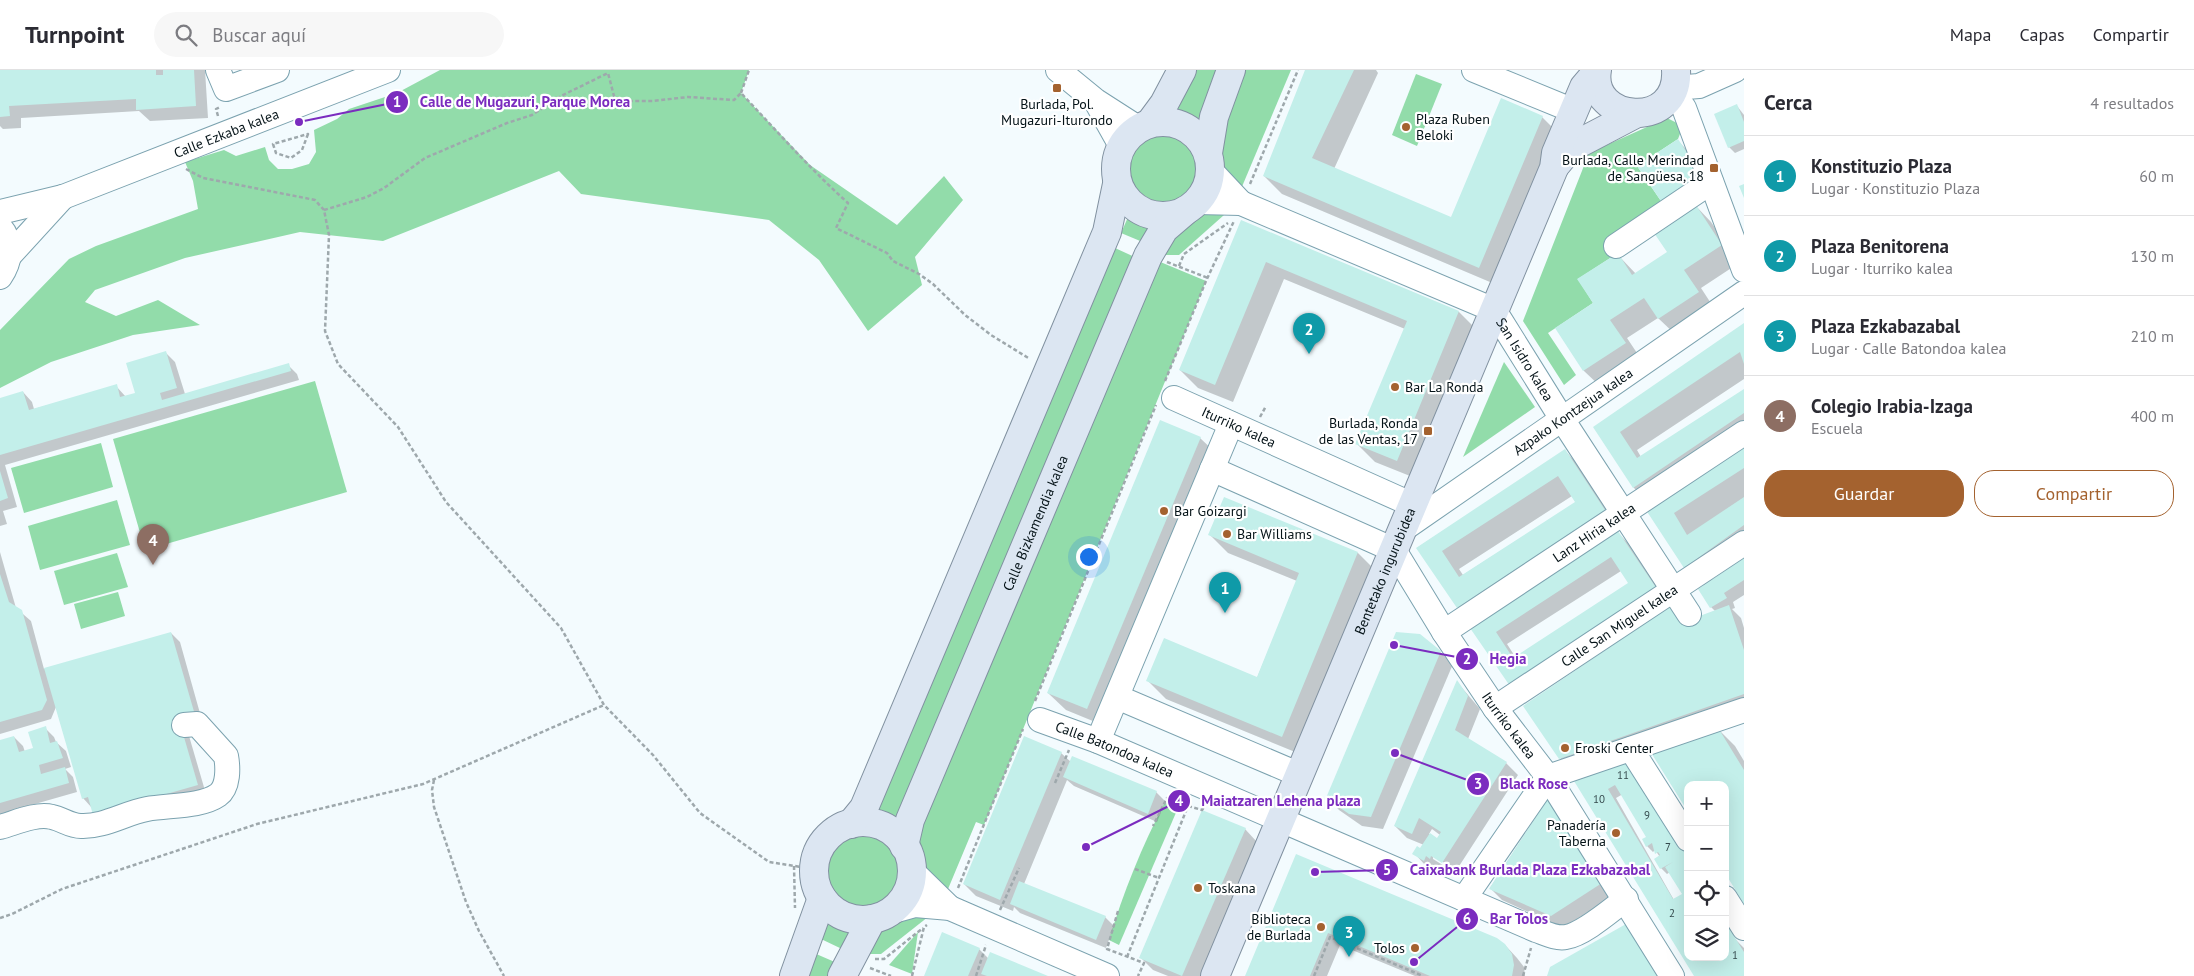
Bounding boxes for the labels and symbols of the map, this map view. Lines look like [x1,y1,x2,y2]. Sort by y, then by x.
marker: Burlada, Pol. Mugazuri-Iturondo [1051,82,1063,94]
callout: Calle de Mugazuri, Parque Morea [385,87,641,117]
text: 1 [393,92,401,111]
text: Calle de Mugazuri, Parque Morea [420,92,630,111]
place label: Burlada, Pol. Mugazuri-Iturondo [1001,95,1113,129]
street label: Calle Ezkaba kalea [171,105,281,162]
place label: Plaza Ruben Beloki [1416,110,1490,144]
marker: Plaza Ruben Beloki [1400,121,1412,133]
place label: Burlada, Calle Merindad de Sangüesa, 18 [1562,151,1704,185]
marker: Burlada, Calle Merindad de Sangüesa, 18 [1708,162,1720,174]
pin: 2 [1293,313,1325,354]
street label: San Isidro kalea [1492,314,1558,405]
street label: Azpako Kontzejua kalea [1510,364,1636,459]
place label: Bar La Ronda [1405,378,1484,396]
marker: Bar La Ronda [1389,381,1401,393]
street label: Iturriko kalea [1199,403,1279,451]
place label: Burlada, Ronda de las Ventas, 17 [1319,414,1418,448]
marker: Burlada, Ronda de las Ventas, 17 [1422,425,1434,437]
street label: Calle Bizkamendia kalea [999,452,1072,594]
street label: Lanz Hiria kalea [1549,499,1639,566]
place label: Bar Goizargi [1174,502,1247,520]
marker: Bar Goizargi [1158,505,1170,517]
street label: Bentetako ingurubidea [1350,505,1419,637]
pin: 4 [137,524,169,565]
place label: Bar Williams [1237,525,1312,543]
marker: Bar Williams [1221,528,1233,540]
your location [1076,544,1102,570]
pin: 1 [1209,572,1241,613]
street label: Calle San Miguel kalea [1557,581,1681,671]
callout: Hegia [1454,644,1536,674]
text: 2 [1463,649,1471,668]
text: Hegia [1490,649,1526,668]
street label: Iturriko kalea [1478,689,1540,763]
street label: Calle Batondoa kalea [1053,717,1176,782]
place label: Eroski Center [1575,739,1654,757]
marker: Eroski Center [1559,742,1571,754]
house number: 11 [1617,768,1629,782]
callout: Black Rose [1465,769,1579,799]
text: 3 [1474,774,1482,793]
text: Black Rose [1500,774,1568,793]
callout: Maiatzaren Lehena plaza [1167,786,1371,816]
text: 4 [1175,791,1184,810]
text: Maiatzaren Lehena plaza [1201,791,1361,810]
house number: 10 [1593,792,1605,806]
house number: 9 [1644,808,1650,822]
place label: Panadería Taberna [1547,816,1606,850]
marker: Panadería Taberna [1610,827,1622,839]
house number: 7 [1665,840,1671,854]
callout: Caixabank Burlada Plaza Ezkabazabal [1375,855,1661,885]
text: 5 [1383,860,1391,879]
text: Caixabank Burlada Plaza Ezkabazabal [1410,860,1651,879]
place label: Toskana [1208,879,1256,897]
marker: Toskana [1192,882,1204,894]
callout: Bar Tolos [1454,904,1558,934]
house number: 2 [1669,906,1675,920]
text: 6 [1463,909,1471,928]
text: Bar Tolos [1490,909,1548,928]
place label: Biblioteca de Burlada [1247,910,1311,944]
pin: 3 [1333,916,1365,957]
marker: Biblioteca de Burlada [1315,921,1327,933]
place label: Tolos [1374,939,1405,957]
marker: Tolos [1409,942,1421,954]
house number: 1 [1732,948,1738,962]

